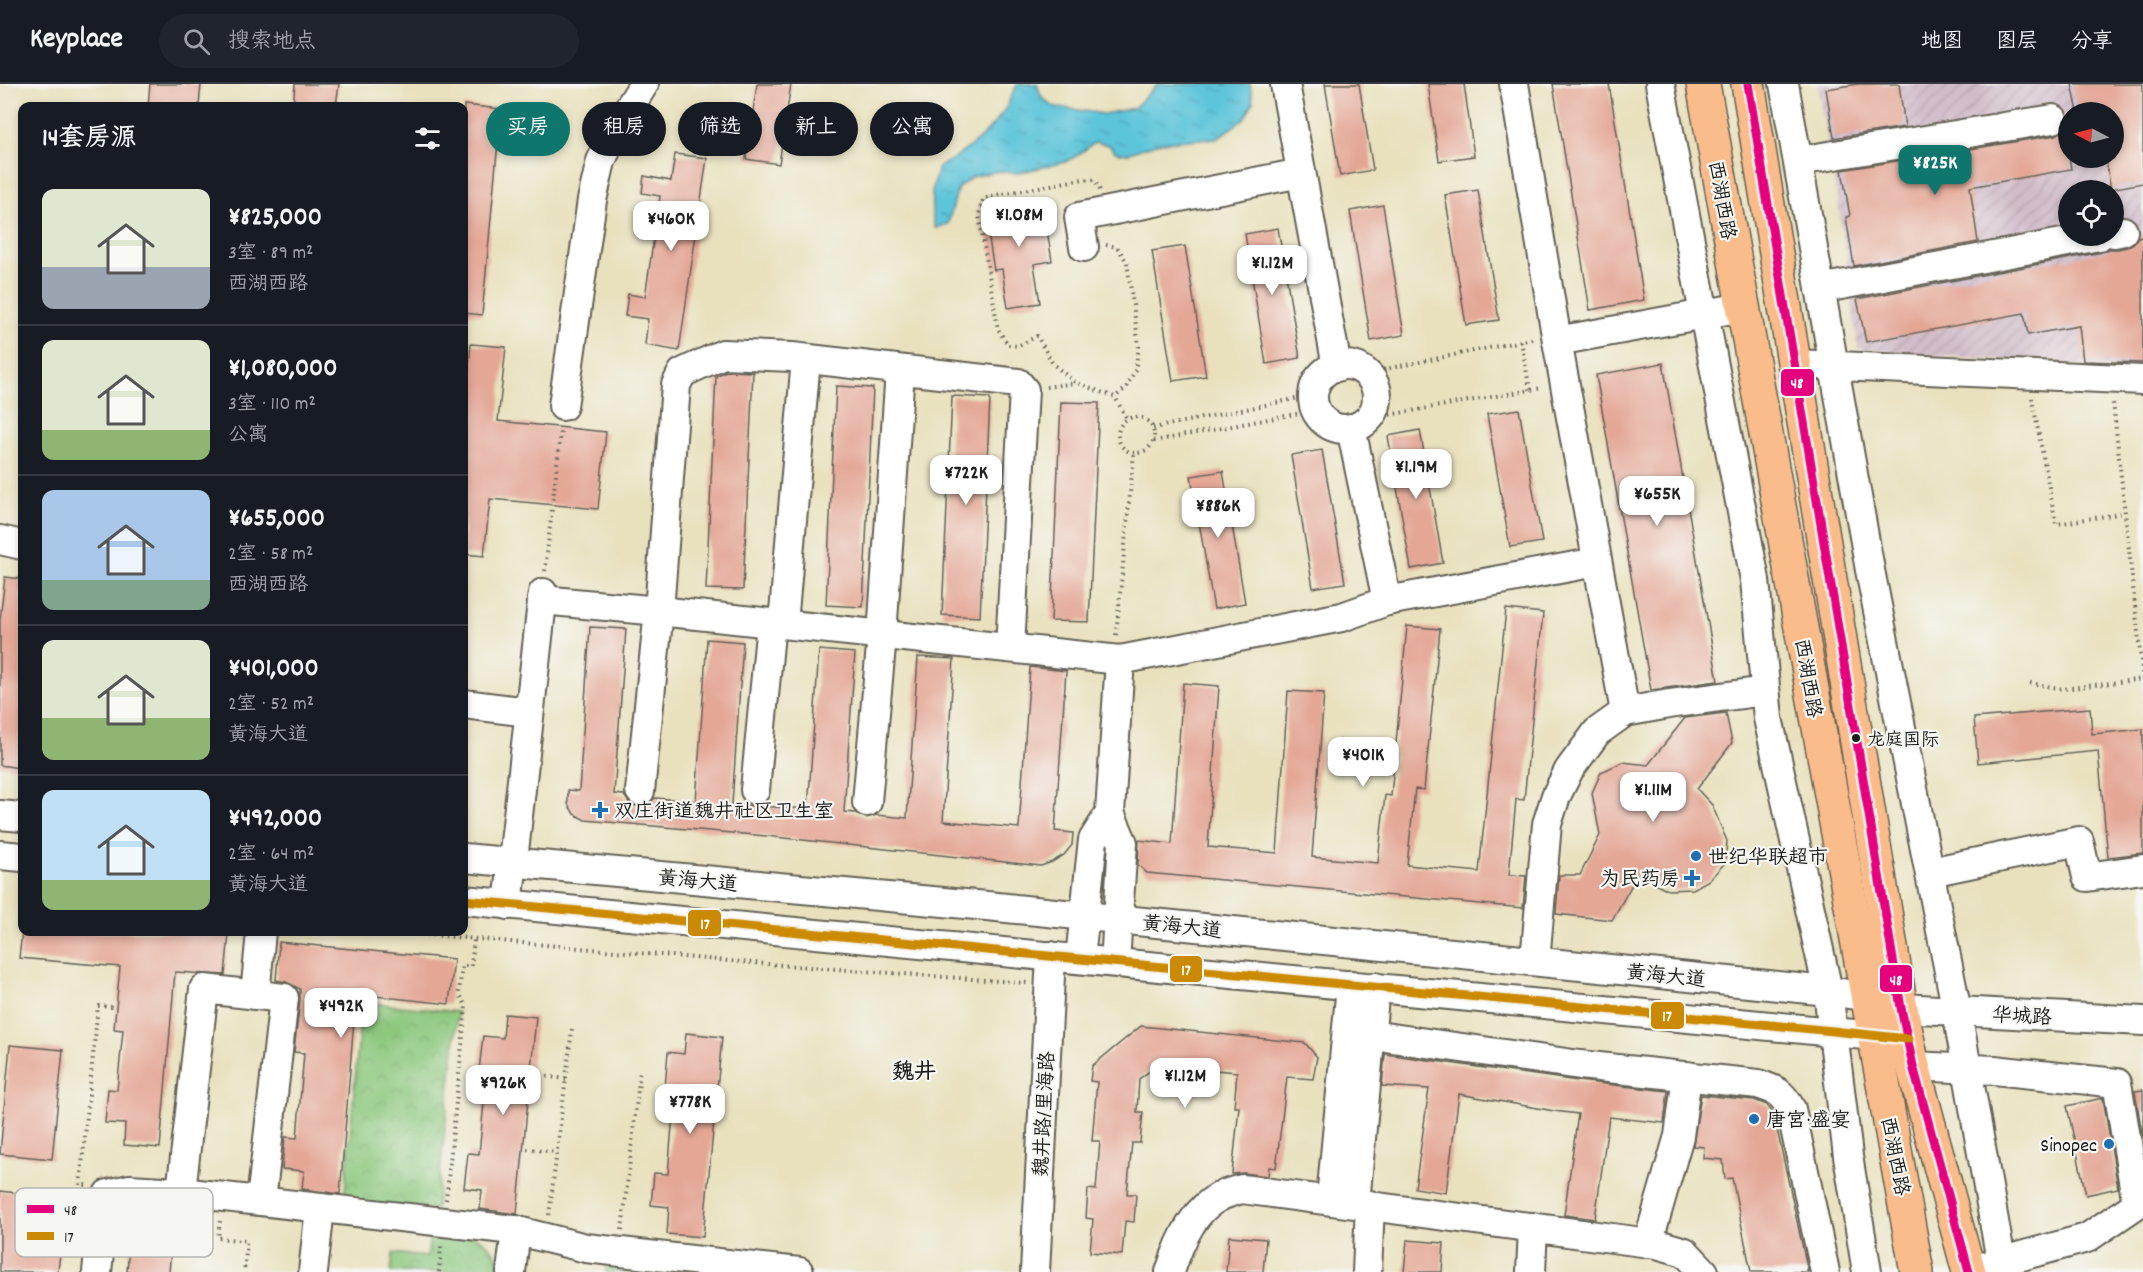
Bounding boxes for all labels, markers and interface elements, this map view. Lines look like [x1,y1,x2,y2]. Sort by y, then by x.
search box [159,14,579,68]
text: Keyplace [30,21,123,61]
icon: search [180,25,213,58]
text: 搜索地点 [228,27,316,58]
text: 地图 [1921,28,1963,58]
text: 图层 [1996,28,2038,58]
text: 分享 [2071,28,2113,58]
chip: 买房 [486,102,570,156]
chip: 租房 [582,102,666,156]
chip: 筛选 [678,102,762,156]
chip: 新上 [774,102,858,156]
chip: 公寓 [870,102,954,156]
north arrow [2058,102,2124,168]
map controls [2058,102,2124,246]
text: 14套房源 [42,121,136,158]
icon: filters [411,122,444,155]
pin: ¥825K [1893,145,1977,196]
text: ¥825K [1913,150,1957,178]
street label: 西湖西路 [1699,159,1741,243]
button: locate [2058,180,2124,246]
pin: ¥1.08M [970,197,1068,248]
text: ¥825,000 [228,200,322,237]
pin: ¥460K [629,201,713,252]
text: ¥1.08M [995,202,1043,230]
text: ¥460K [647,206,695,234]
icon: home [90,213,162,285]
text: 3室 · 89 m² [228,240,313,268]
pin: ¥1.12M [1223,245,1321,296]
text: ¥1.12M [1251,250,1293,278]
text: 西湖西路 [228,271,308,299]
text: ¥1,080,000 [228,351,337,388]
icon: home [90,364,162,436]
line badge: 48 [1780,368,1815,397]
text: 48 [1790,373,1804,396]
text: 3室 · 110 m² [228,391,316,419]
text: 公寓 [228,422,268,450]
pin: ¥1.19M [1367,449,1465,500]
text: ¥1.19M [1395,454,1437,482]
pin: ¥722K [924,455,1008,506]
text: ¥722K [944,460,988,488]
pin: ¥655K [1615,476,1699,527]
text: ¥655K [1633,481,1681,509]
pin: ¥886K [1176,488,1260,539]
text: ¥886K [1196,493,1240,521]
text: ¥655,000 [228,501,325,538]
icon: home [90,514,162,586]
text: 2室 · 58 m² [228,541,313,569]
text: 西湖西路 [228,572,308,600]
street label: 西湖西路 [1785,637,1827,721]
text: ¥401,000 [228,651,319,688]
icon: home [90,664,162,736]
text: 2室 · 52 m² [228,691,314,719]
text: 黄海大道 [228,722,308,750]
place label: 龙庭国际 [1867,729,1939,754]
marker: 龙庭国际 [1850,732,1862,744]
pin: ¥401K [1321,737,1405,788]
text: ¥401K [1342,742,1384,770]
pin: ¥1.11M [1604,772,1702,823]
text: ¥1.11M [1634,777,1672,805]
place label: 双庄街道魏井社区卫生室 [614,799,834,827]
text: ¥492,000 [228,801,322,838]
marker: 双庄街道魏井社区卫生室 [591,801,609,819]
icon: home [90,814,162,886]
text: 2室 · 64 m² [228,841,314,869]
place label: 世纪华联超市 [1708,845,1828,873]
marker: 世纪华联超市 [1689,849,1703,863]
street label: 黄海大道 [657,866,739,900]
place label: 为民药房 [1600,867,1680,895]
marker: 为民药房 [1685,871,1699,885]
text: 黄海大道 [228,872,308,900]
line badge: 17 [687,909,722,937]
street label: 黄海大道 [1140,911,1223,947]
text: 17 [700,914,710,937]
line badge: 17 [1169,955,1203,983]
text: 17 [1181,960,1191,983]
street label: 黄海大道 [1624,960,1707,996]
line badge: 48 [1879,964,1913,993]
text: 48 [1889,970,1903,993]
pin: ¥492K [299,988,383,1039]
text: ¥492K [318,993,364,1021]
line badge: 17 [1650,1001,1685,1030]
street label: 华城路 [1991,1002,2054,1034]
text: 17 [1662,1006,1672,1029]
street label: 魏井路/里海路 [1029,1050,1063,1178]
district label: 魏井 [892,1058,936,1089]
pin: ¥1.12M [1136,1058,1234,1109]
text: ¥1.12M [1164,1063,1206,1091]
pin: ¥926K [461,1065,545,1116]
text: ¥926K [480,1070,526,1098]
pin: ¥778K [648,1084,732,1135]
text: ¥778K [669,1089,711,1117]
place label: 唐宫·盛宴 [1766,1108,1851,1136]
marker: 唐宫·盛宴 [1747,1112,1761,1126]
street label: 西湖西路 [1872,1115,1915,1199]
place label: Sinopec [2040,1133,2097,1161]
marker: Sinopec [2102,1137,2116,1151]
legend [15,1188,213,1257]
text: 48 [64,1200,77,1223]
text: 17 [64,1227,74,1250]

